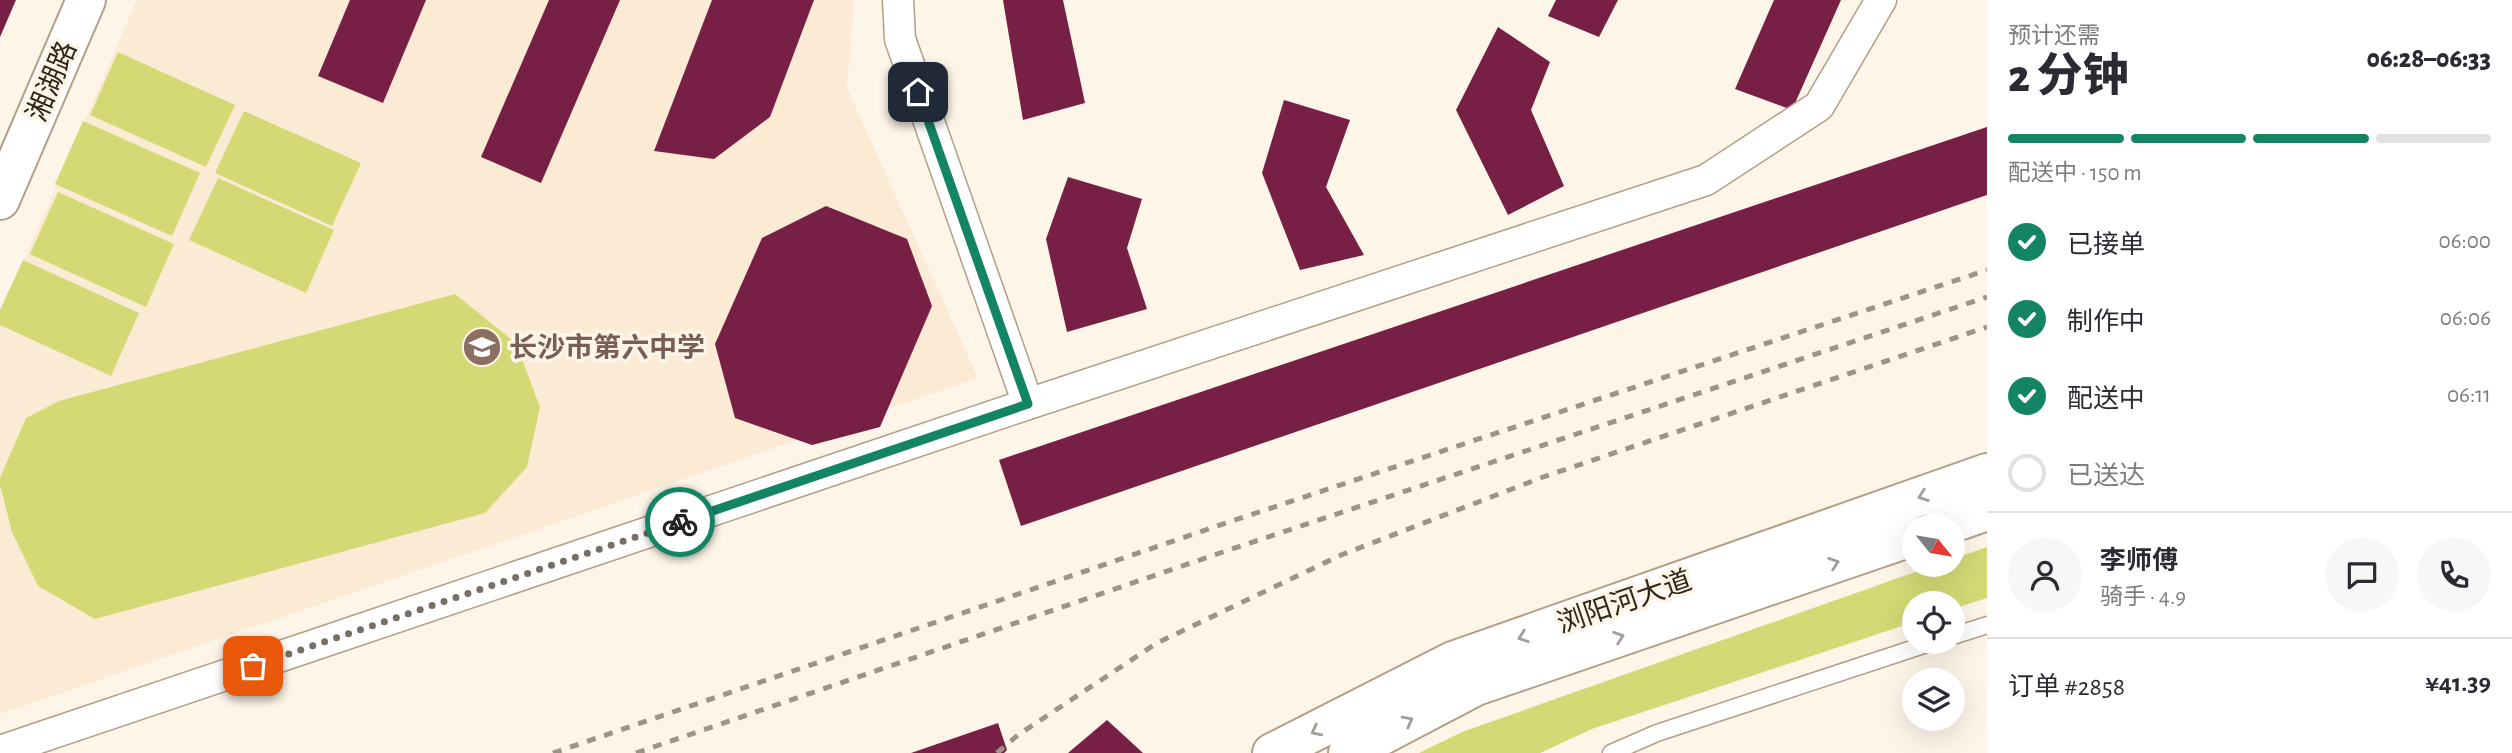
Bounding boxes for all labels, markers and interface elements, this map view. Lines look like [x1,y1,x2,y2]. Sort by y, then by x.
text: 预计还需 [2008,25,2100,48]
street label: 湘湖路 [22,37,82,126]
text: 06:28–06:33 [2367,46,2491,72]
text: 2 分钟 [2008,54,2129,100]
pin [888,62,948,122]
icon: home [899,73,937,111]
text: 配送中 · 150 m [2008,162,2142,185]
icon: check [2008,223,2046,261]
text: 06:00 [2438,230,2491,253]
text: 已接单 [2067,232,2145,258]
icon: check [2008,300,2046,338]
text: 06:06 [2440,307,2491,330]
text: 制作中 [2067,309,2145,335]
school or university icon: 长沙市第六中学 [461,326,503,368]
place label: 长沙市第六中学 [509,332,705,363]
icon: check [2008,377,2046,415]
text: 06:11 [2447,384,2491,407]
text: 配送中 [2067,386,2145,412]
text: 已送达 [2067,463,2145,489]
courier [645,487,715,557]
one-way arrow [1917,488,1929,502]
icon: bike [661,503,699,541]
north arrow [1902,514,1965,578]
map controls [1902,514,1965,731]
button: person [2008,538,2082,612]
button: chat [2325,538,2399,612]
button: phone [2417,538,2491,612]
text: 李师傅 [2100,548,2178,574]
one-way arrow [1828,557,1840,571]
street label: 浏阳河大道 [1553,565,1695,639]
text: 骑手 · 4.9 [2100,586,2186,609]
button: locate [1902,591,1965,654]
one-way arrow [1518,628,1530,642]
one-way arrow [1612,631,1624,645]
pin [223,636,283,696]
icon: bag [234,647,272,685]
button: layers [1902,668,1965,731]
text: ¥41.39 [2425,670,2491,696]
text: 订单 #2858 [2008,674,2125,700]
one-way arrow [1401,716,1413,730]
one-way arrow [1311,722,1323,736]

